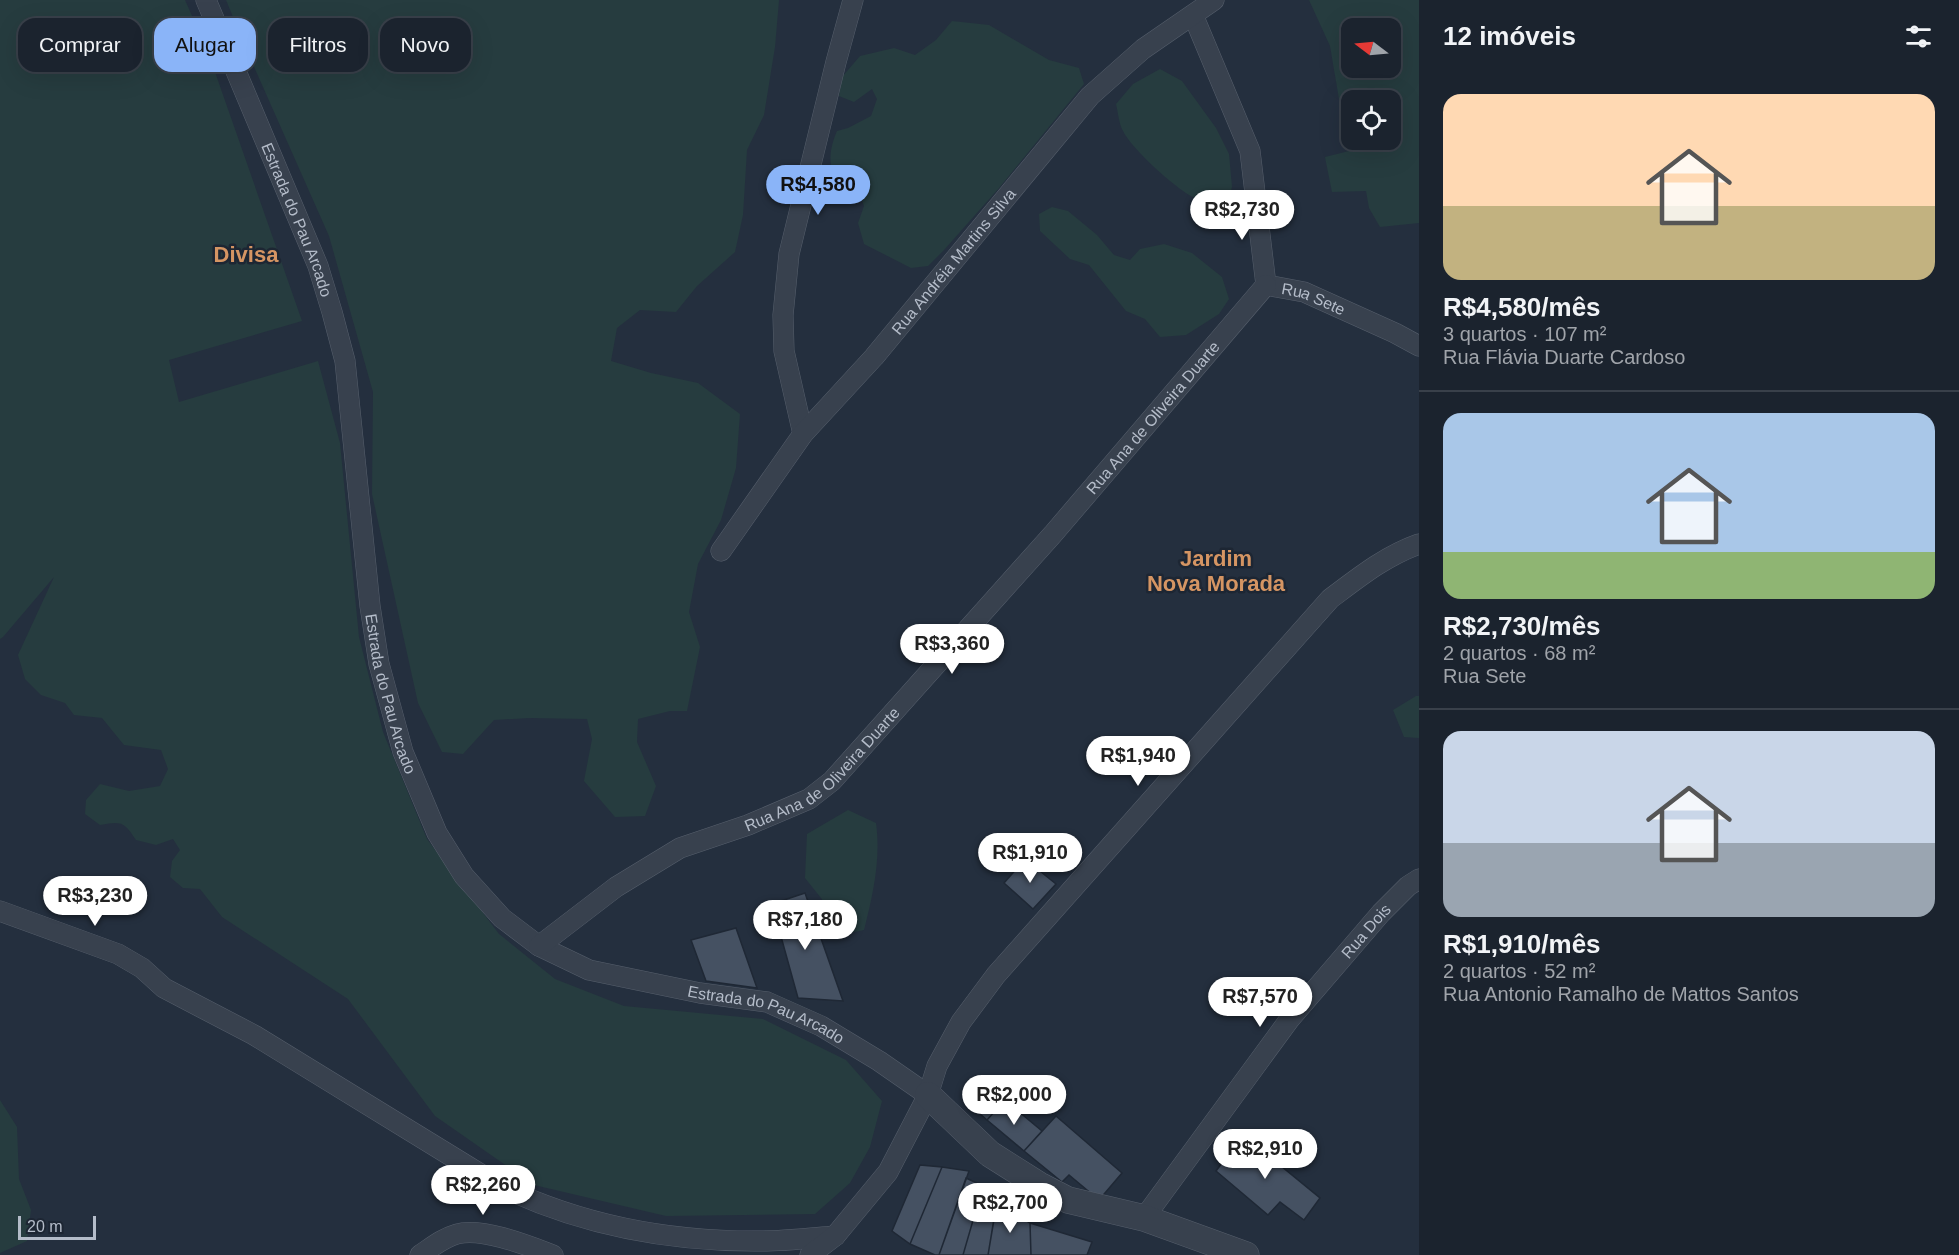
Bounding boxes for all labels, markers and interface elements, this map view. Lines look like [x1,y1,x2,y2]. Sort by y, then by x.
chip: Comprar [18,18,142,72]
chip: Alugar [154,18,256,72]
chip: Filtros [268,18,368,72]
chip: Novo [380,18,471,72]
north arrow [1341,18,1401,78]
map controls [1341,18,1401,150]
icon: filters [1902,20,1935,53]
text: 12 imóveis [1443,21,1576,51]
button: locate [1341,90,1401,150]
icon: home [1635,133,1743,241]
street label: Estrada do Pau Arcado [258,140,335,299]
pin: R$4,580 [763,165,873,216]
text: R$4,580 [780,173,856,195]
street label: Rua Andréia Martins Silva [888,185,1019,338]
pin: R$2,730 [1187,190,1297,241]
text: R$2,730 [1204,198,1280,220]
district label: Divisa [214,242,279,267]
street label: Rua Sete [1280,280,1348,318]
text: R$4,580/mês [1443,292,1601,322]
text: 3 quartos · 107 m² [1443,323,1606,345]
street label: Rua Ana de Oliveira Duarte [1083,338,1223,497]
text: Rua Flávia Duarte Cardoso [1443,346,1685,368]
icon: home [1635,452,1743,560]
district label: Jardim Nova Morada [1147,546,1286,596]
text: R$2,730/mês [1443,611,1601,641]
street label: Estrada do Pau Arcado [362,613,419,777]
pin: R$3,360 [897,624,1007,675]
text: R$3,360 [914,632,990,654]
text: 2 quartos · 68 m² [1443,642,1595,664]
text: Rua Sete [1443,665,1526,687]
street label: Rua Ana de Oliveira Duarte [742,704,903,835]
pin: R$1,940 [1083,736,1193,787]
text: R$1,940 [1100,744,1176,766]
icon: home [1635,770,1743,878]
pin: R$1,910 [975,833,1085,884]
text: R$1,910 [992,841,1068,863]
pin: R$3,230 [40,876,150,927]
text: R$3,230 [57,884,133,906]
pin: R$7,180 [750,900,860,951]
street label: Rua Dois [1338,901,1394,962]
text: R$7,180 [767,908,843,930]
text: R$1,910/mês [1443,929,1601,959]
text: 2 quartos · 52 m² [1443,960,1595,982]
pin: R$7,570 [1205,977,1315,1028]
street label: Estrada do Pau Arcado [686,983,847,1047]
text: Rua Antonio Ramalho de Mattos Santos [1443,983,1799,1005]
text: R$7,570 [1222,985,1298,1007]
pin: R$2,000 [959,1075,1069,1126]
text: R$2,000 [976,1083,1052,1105]
pin: R$2,910 [1210,1129,1320,1180]
text: R$2,910 [1227,1137,1303,1159]
pin: R$2,260 [428,1165,538,1216]
text: R$2,260 [445,1173,521,1195]
pin: R$2,700 [955,1183,1065,1234]
text: R$2,700 [972,1191,1048,1213]
scale bar [18,1213,96,1240]
text: 20 m [27,1218,63,1235]

